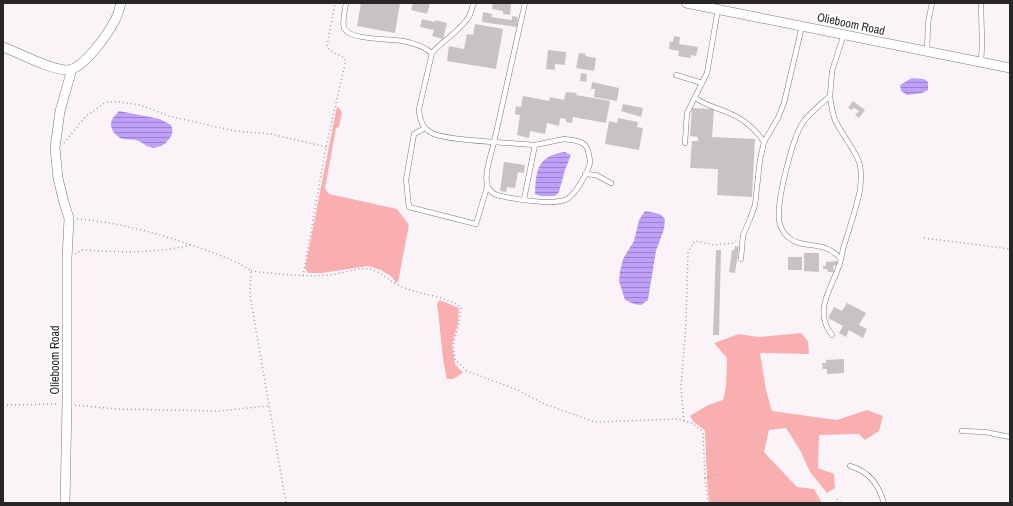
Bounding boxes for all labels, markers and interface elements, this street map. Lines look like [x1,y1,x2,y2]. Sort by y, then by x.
street label: Olieboom Road [816,9,886,39]
street label: Olieboom Road [47,326,63,394]

